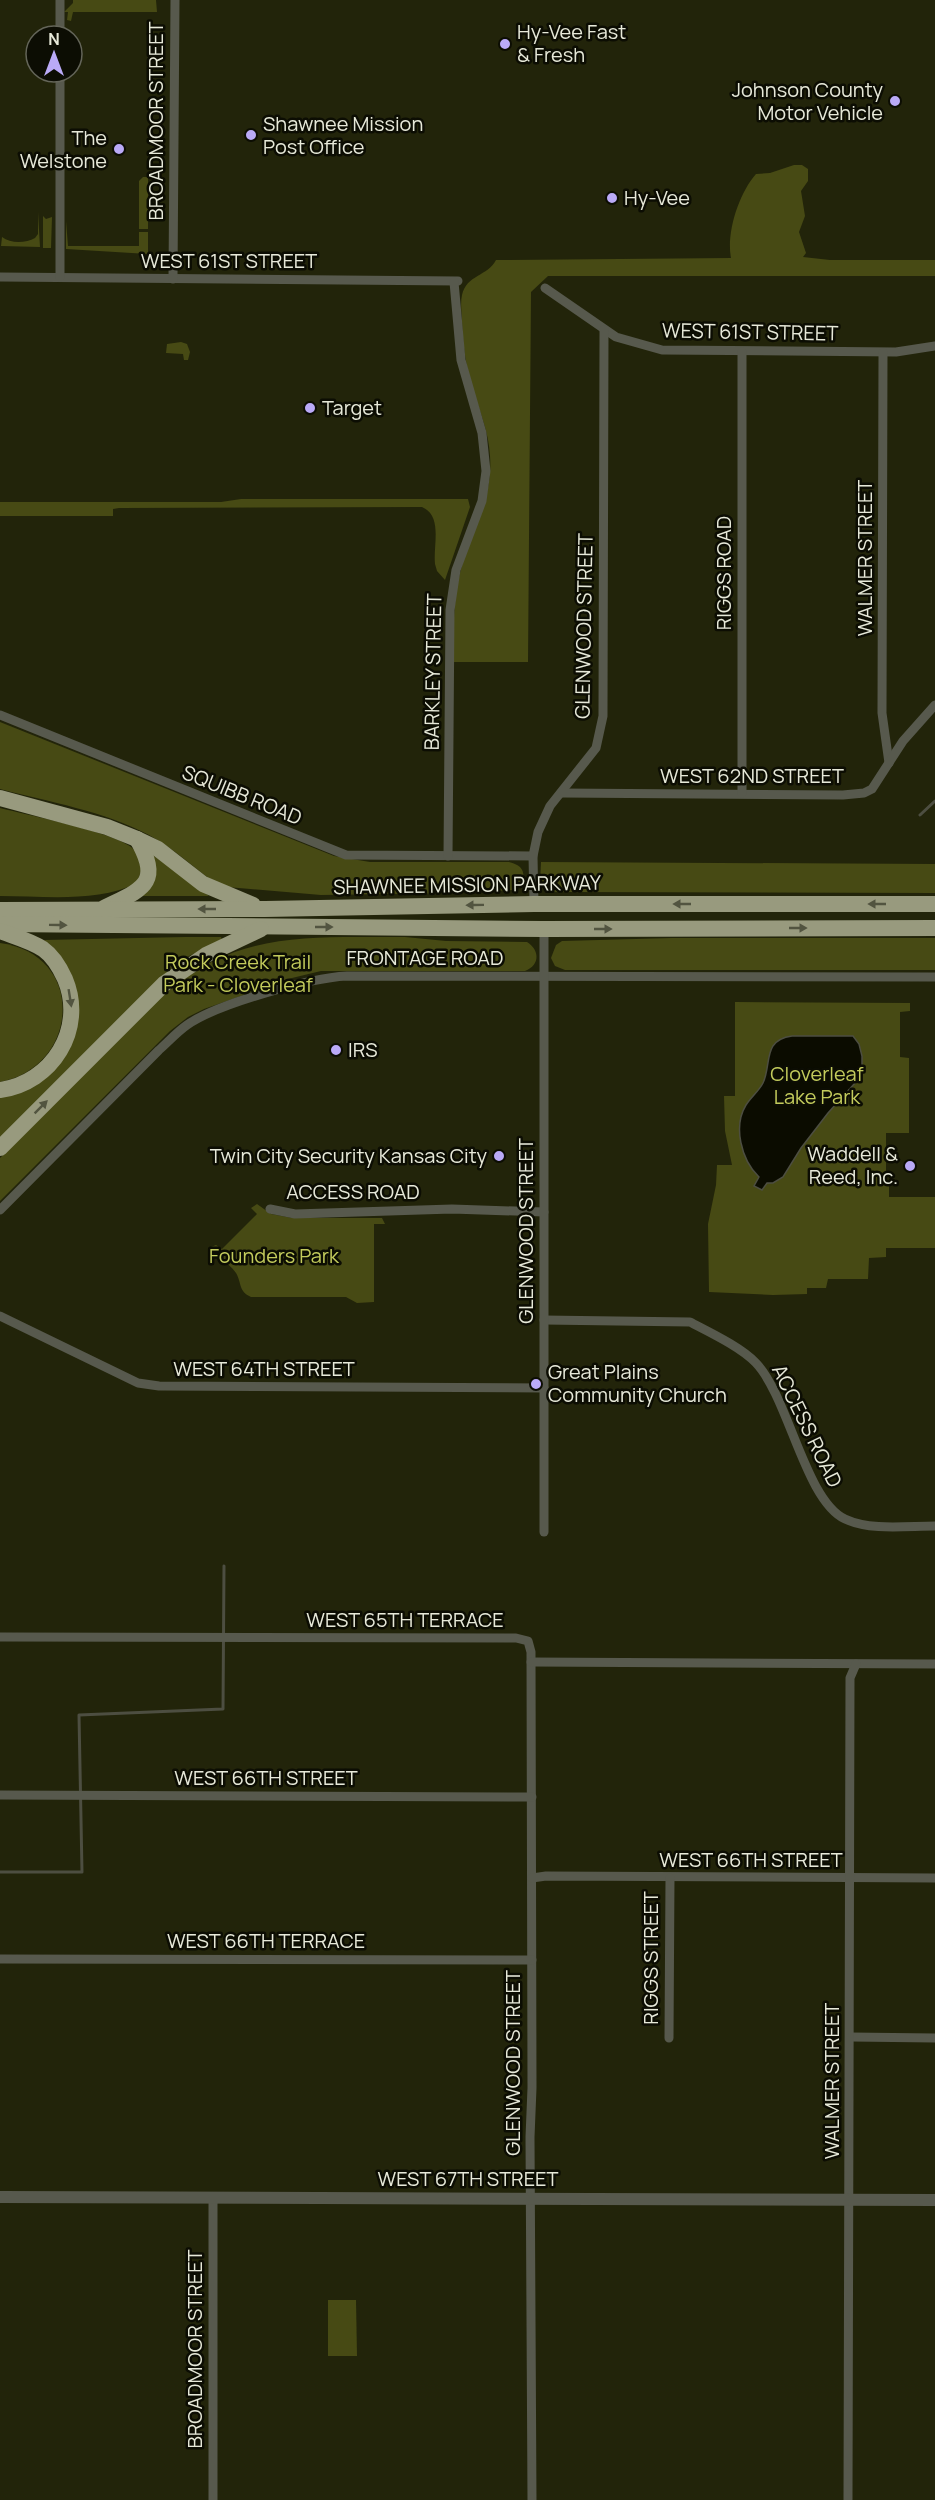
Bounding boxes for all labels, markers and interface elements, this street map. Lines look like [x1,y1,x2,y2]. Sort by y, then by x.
place label: Hy-Vee Fast & Fresh [517,18,626,68]
street label: BROADMOOR STREET [142,21,169,221]
north arrow [24,24,84,84]
text: N [48,28,60,50]
marker: Hy-Vee Fast & Fresh [498,37,512,51]
place label: Johnson County Motor Vehicle [732,76,883,126]
marker: Johnson County Motor Vehicle [888,94,902,108]
place label: Shawnee Mission Post Office [263,110,423,160]
place label: The Welstone [20,124,107,174]
marker: Shawnee Mission Post Office [244,128,258,142]
marker: The Welstone [112,142,126,156]
place label: Hy-Vee [624,184,690,211]
marker: Hy-Vee [605,191,619,205]
street label: WEST 61ST STREET [141,247,317,274]
street label: WEST 61ST STREET [662,316,838,347]
place label: Target [322,394,382,421]
marker: Target [303,401,317,415]
street label: WALMER STREET [851,480,878,636]
street label: RIGGS ROAD [710,516,737,630]
street label: GLENWOOD STREET [568,533,599,719]
street label: BARKLEY STREET [418,593,447,751]
street label: SQUIBB ROAD [178,758,306,831]
street label: WEST 62ND STREET [660,762,844,789]
street label: SHAWNEE MISSION PARKWAY [333,869,602,900]
one-way arrow [672,899,691,909]
one-way arrow [867,899,886,909]
one-way arrow [466,900,485,910]
one-way arrow [197,904,216,914]
one-way arrow [49,920,68,930]
one-way arrow [315,922,334,932]
one-way arrow [788,923,807,933]
one-way arrow [593,924,612,934]
street label: FRONTAGE ROAD [347,944,503,971]
park label: Rock Creek Trail Park - Cloverleaf [163,948,313,998]
one-way arrow [66,989,75,1008]
place label: IRS [348,1036,378,1063]
marker: IRS [329,1043,343,1057]
park label: Cloverleaf Lake Park [770,1060,864,1110]
one-way arrow [34,1100,48,1114]
street label: GLENWOOD STREET [512,1138,539,1324]
place label: Waddell & Reed, Inc. [807,1140,898,1190]
place label: Twin City Security Kansas City [210,1142,487,1169]
marker: Twin City Security Kansas City [492,1149,506,1163]
marker: Waddell & Reed, Inc. [903,1159,917,1173]
street label: ACCESS ROAD [286,1178,420,1205]
park label: Founders Park [209,1242,340,1269]
street label: WEST 64TH STREET [173,1355,355,1382]
place label: Great Plains Community Church [548,1358,727,1408]
street label: ACCESS ROAD [766,1360,849,1492]
marker: Great Plains Community Church [529,1377,543,1391]
street label: WEST 65TH TERRACE [306,1606,504,1633]
street label: WEST 66TH STREET [174,1764,358,1791]
street label: WEST 66TH STREET [659,1846,843,1873]
street label: RIGGS STREET [637,1891,664,2025]
street label: WEST 66TH TERRACE [167,1927,365,1954]
street label: GLENWOOD STREET [499,1970,526,2156]
street label: WALMER STREET [818,2003,845,2159]
street label: WEST 67TH STREET [378,2165,559,2192]
street label: BROADMOOR STREET [181,2249,208,2449]

